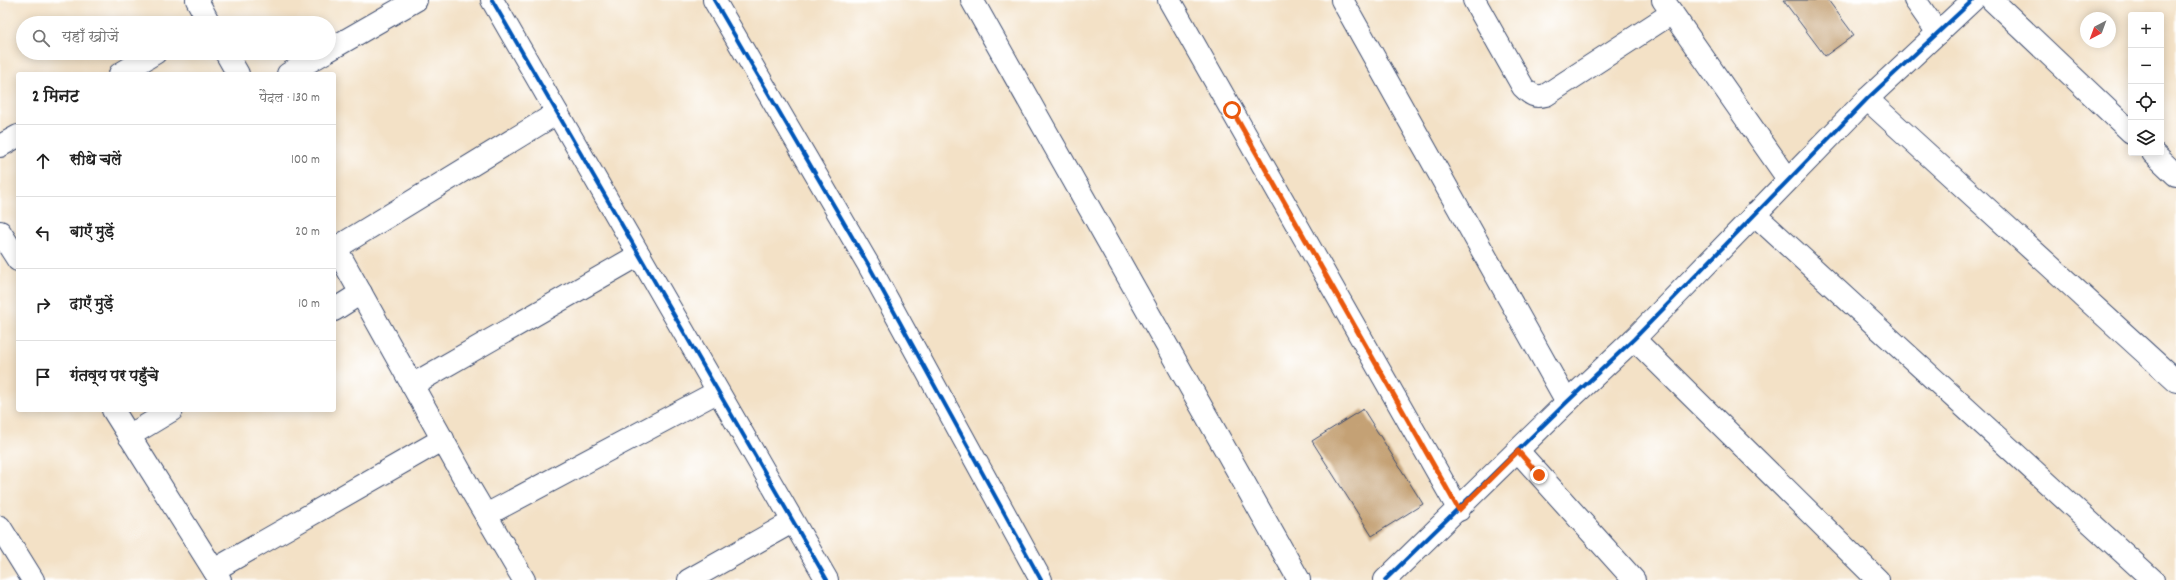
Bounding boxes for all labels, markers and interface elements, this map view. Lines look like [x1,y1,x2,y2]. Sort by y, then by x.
north arrow [2080,12,2116,48]
map controls [2128,12,2164,156]
button: + [2128,12,2164,48]
search box [16,16,336,60]
icon: search [30,27,52,49]
text: यहाँ खोजें [62,27,119,49]
button: − [2128,48,2164,84]
button: locate [2128,84,2164,120]
text: 2 मिनट [32,86,79,110]
text: पैदल · 130 m [259,89,320,108]
route start [1223,101,1241,119]
button: layers [2128,120,2164,156]
icon: ahead [32,150,54,172]
text: सीधे चलें [70,150,121,172]
text: 100 m [291,151,320,170]
icon: left [32,222,54,244]
text: बाएँ मुड़ें [70,222,114,244]
text: 20 m [295,223,320,242]
icon: right [32,294,54,316]
text: दाएँ मुड़ें [70,294,113,316]
text: 10 m [298,295,320,314]
icon: arrive [32,366,54,388]
text: गंतव्य पर पहुँचे [70,366,159,388]
route end [1530,466,1548,484]

